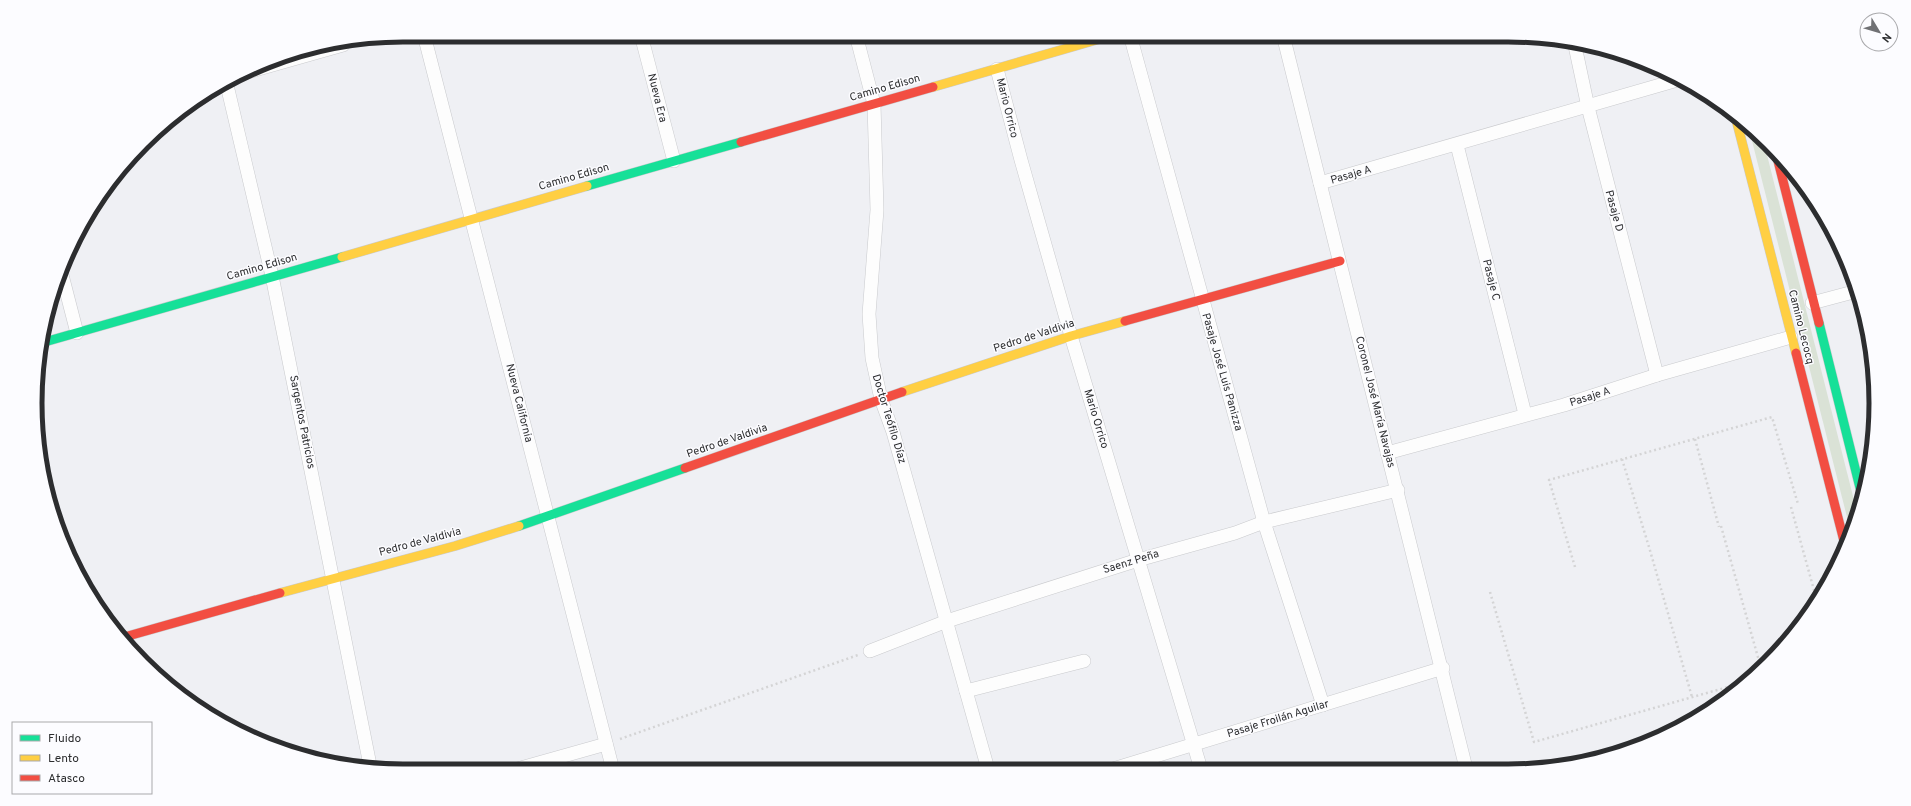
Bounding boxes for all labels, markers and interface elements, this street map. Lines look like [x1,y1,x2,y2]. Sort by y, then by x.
north arrow [1859,12,1899,52]
text: N [1878,30,1894,45]
street label: Camino Edison [848,71,922,105]
street label: Nueva Era [644,72,670,124]
street label: Mario Orrico [993,77,1021,139]
street label: Camino Edison [537,160,611,194]
street label: Pasaje A [1329,162,1373,188]
street label: Pasaje D [1602,189,1626,233]
street label: Camino Edison [225,250,299,284]
street label: Pasaje C [1479,258,1503,302]
street label: Camino Lecocq [1785,288,1817,366]
street label: Pasaje José Luis Panizza [1198,311,1246,433]
street label: Pedro de Valdivia [992,316,1077,356]
street label: Coronel José María Navajas [1352,335,1398,469]
street label: Nueva California [502,362,536,444]
street label: Doctor Teófilo Díaz [869,372,909,466]
street label: Sargentos Patricios [286,374,318,470]
street label: Pasaje A [1568,384,1612,410]
street label: Mario Orrico [1080,388,1112,450]
street label: Pedro de Valdivia [685,421,769,461]
street label: Pedro de Valdivia [377,524,463,560]
street label: Saenz Peña [1101,547,1161,577]
street label: Pasaje Froilán Aguilar [1225,697,1331,741]
legend [12,722,152,794]
text: Fluido [48,731,81,747]
text: Lento [48,751,79,767]
text: Atasco [48,771,85,787]

